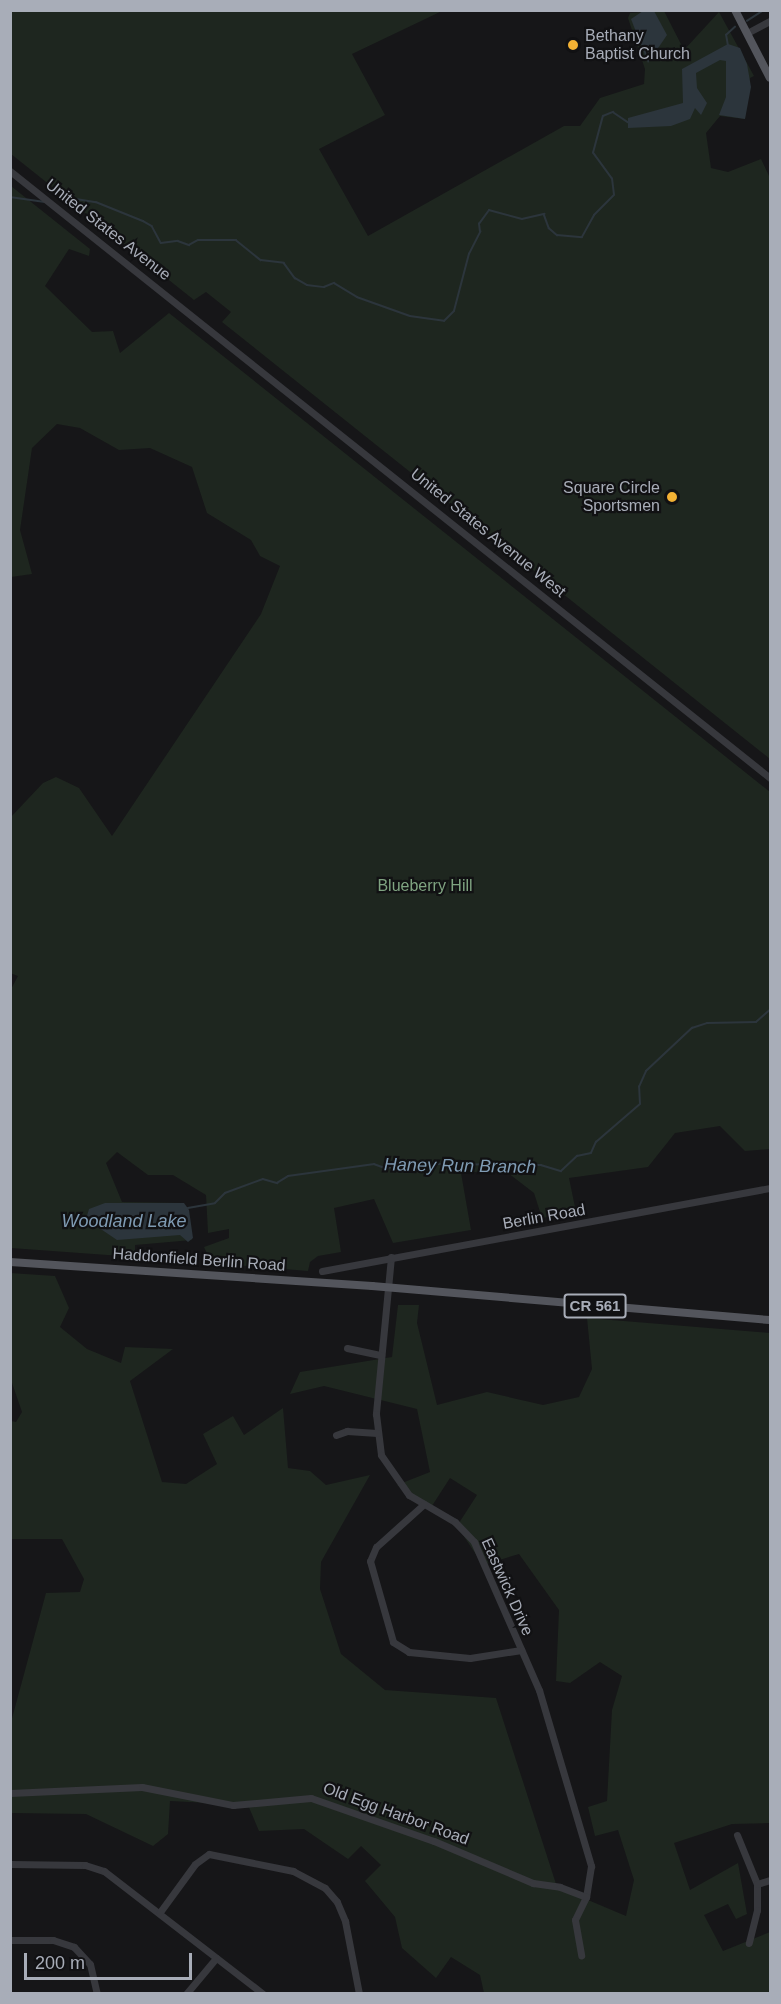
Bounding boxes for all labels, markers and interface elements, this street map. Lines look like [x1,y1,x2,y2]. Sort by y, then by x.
place label: Bethany Baptist Church [585,26,690,64]
marker: Bethany Baptist Church [566,38,580,52]
street label: United States Avenue [41,175,175,285]
street label: United States Avenue West [406,464,570,602]
place label: Square Circle Sportsmen [563,478,660,516]
marker: Square Circle Sportsmen [665,490,679,504]
park label: Blueberry Hill [377,876,473,896]
water label: Haney Run Branch [384,1154,536,1178]
street label: Berlin Road [501,1200,587,1234]
water label: Woodland Lake [61,1210,187,1232]
street label: Haddonfield Berlin Road [112,1244,286,1276]
road number: CR 561 [564,1294,626,1318]
street label: Eastwick Drive [477,1535,537,1639]
street label: Old Egg Harbor Road [320,1779,472,1849]
scale bar [27,1941,195,1979]
text: 200 m [35,1953,85,1973]

